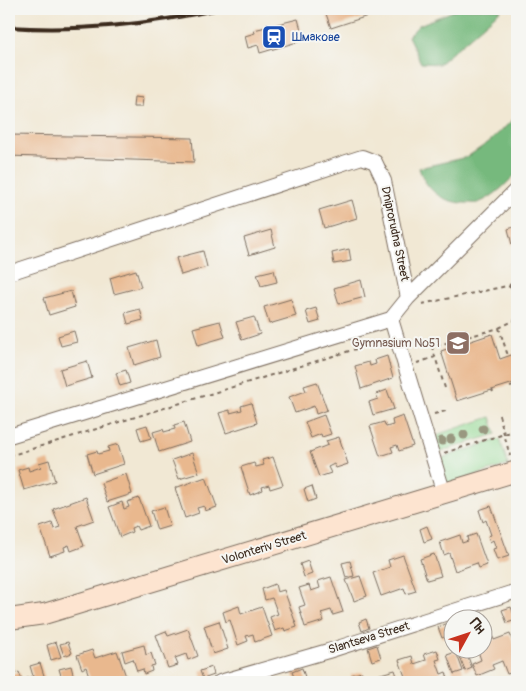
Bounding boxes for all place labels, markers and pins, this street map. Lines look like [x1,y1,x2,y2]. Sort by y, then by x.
station icon: Шмакове [261,24,287,50]
place label: Шмакове [292,30,340,45]
school or university icon: Gymnasium №51 [445,330,471,356]
place label: Gymnasium №51 [352,336,440,351]

